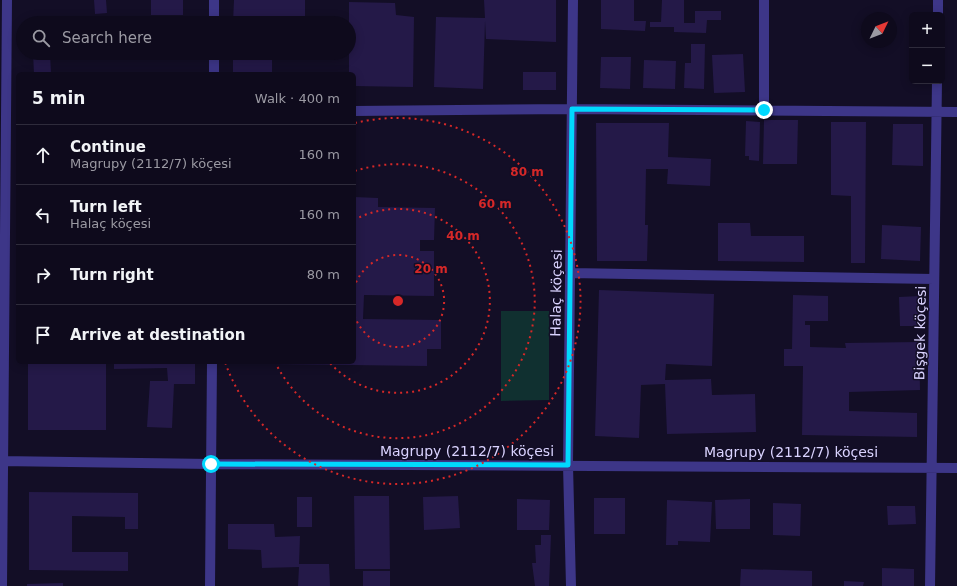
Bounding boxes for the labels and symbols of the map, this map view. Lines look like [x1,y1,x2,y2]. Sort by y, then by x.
north arrow [861,12,897,48]
route end [755,101,773,119]
text: 80 m [510,165,544,179]
text: 60 m [478,197,512,211]
text: 40 m [446,229,480,243]
street label: Halaç köçesi [547,249,565,337]
text: 20 m [414,262,448,276]
street label: Bişgek köçesi [911,286,929,380]
centre of rings [391,294,405,308]
street label: Magrupy (2112/7) köçesi [380,443,554,459]
street label: Magrupy (2112/7) köçesi [704,444,878,460]
route start [202,455,220,473]

